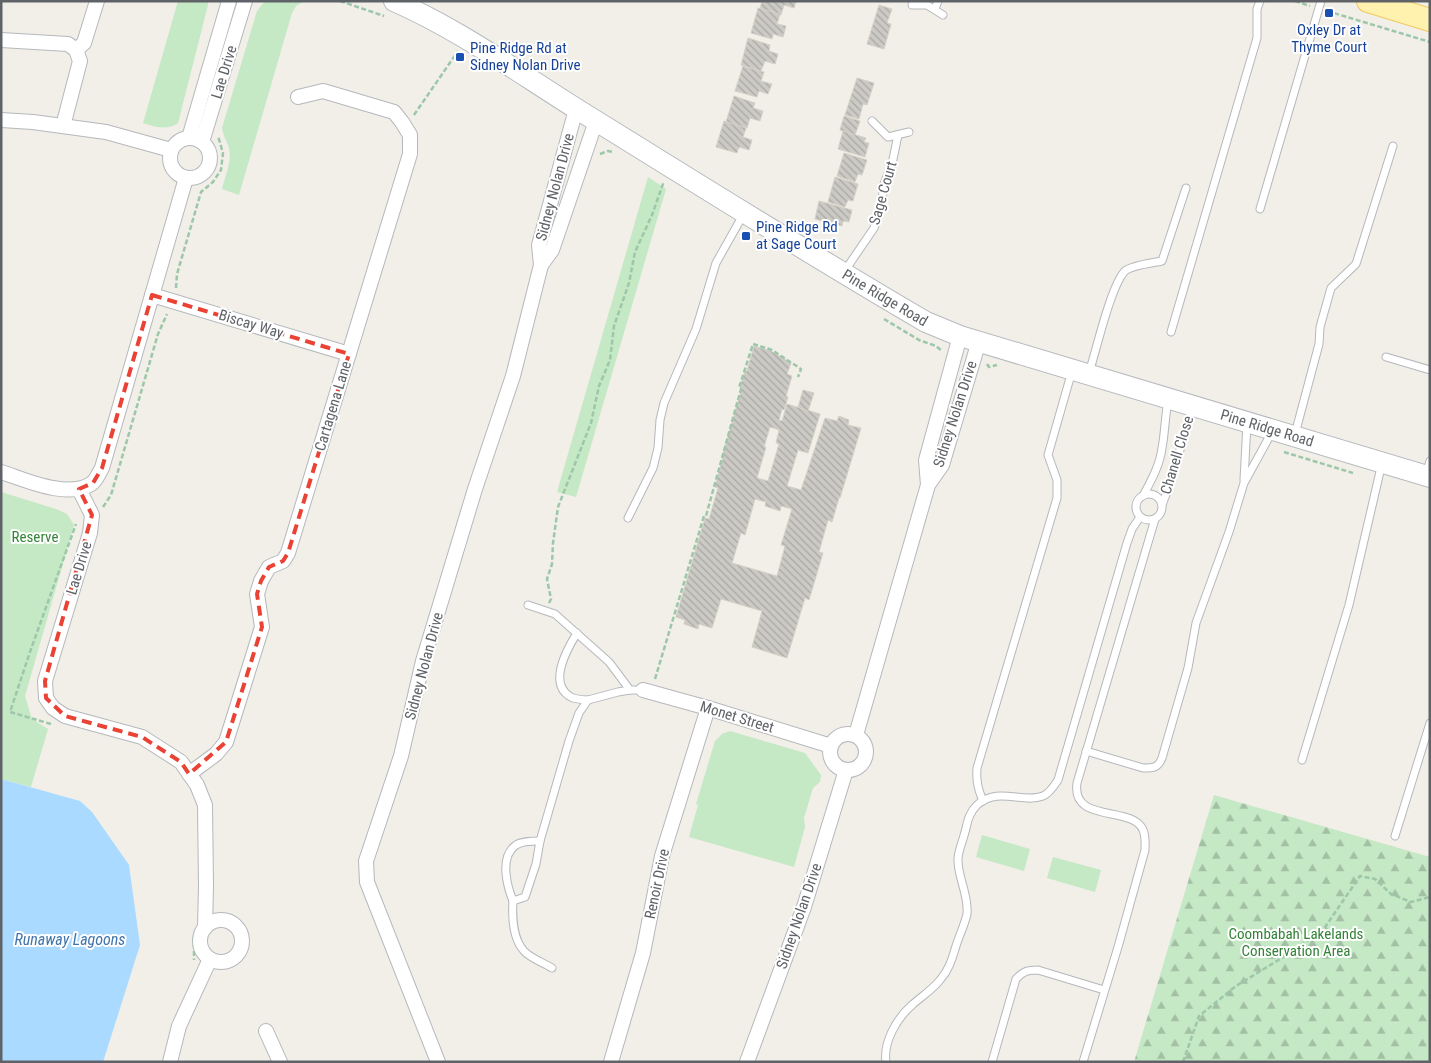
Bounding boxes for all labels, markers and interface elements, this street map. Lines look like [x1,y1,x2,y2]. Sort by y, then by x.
marker: Oxley Dr at Thyme Court [1323,7,1335,19]
place label: Oxley Dr at Thyme Court [1291,21,1367,56]
place label: Pine Ridge Rd at Sidney Nolan Drive [470,39,581,74]
street label: Lae Drive [207,43,241,101]
marker: Pine Ridge Rd at Sidney Nolan Drive [454,51,466,63]
street label: Sidney Nolan Drive [532,131,578,243]
street label: Sage Court [865,159,901,227]
place label: Pine Ridge Rd at Sage Court [756,218,838,253]
marker: Pine Ridge Rd at Sage Court [740,230,752,242]
street label: Pine Ridge Road [839,265,931,330]
street label: Biscay Way [216,306,286,342]
street label: Cartagena Lane [311,359,355,453]
street label: Sidney Nolan Drive [929,359,981,469]
street label: Pine Ridge Road [1218,406,1316,451]
street label: Chanell Close [1157,414,1197,496]
park label: Reserve [12,528,58,546]
street label: Lae Drive [62,539,96,597]
street label: Sidney Nolan Drive [401,610,447,722]
street label: Monet Street [698,697,776,737]
street label: Renoir Drive [641,847,673,921]
street label: Sidney Nolan Drive [772,861,826,971]
park label: Coombabah Lakelands Conservation Area [1229,925,1364,960]
water label: Runaway Lagoons [15,930,125,949]

